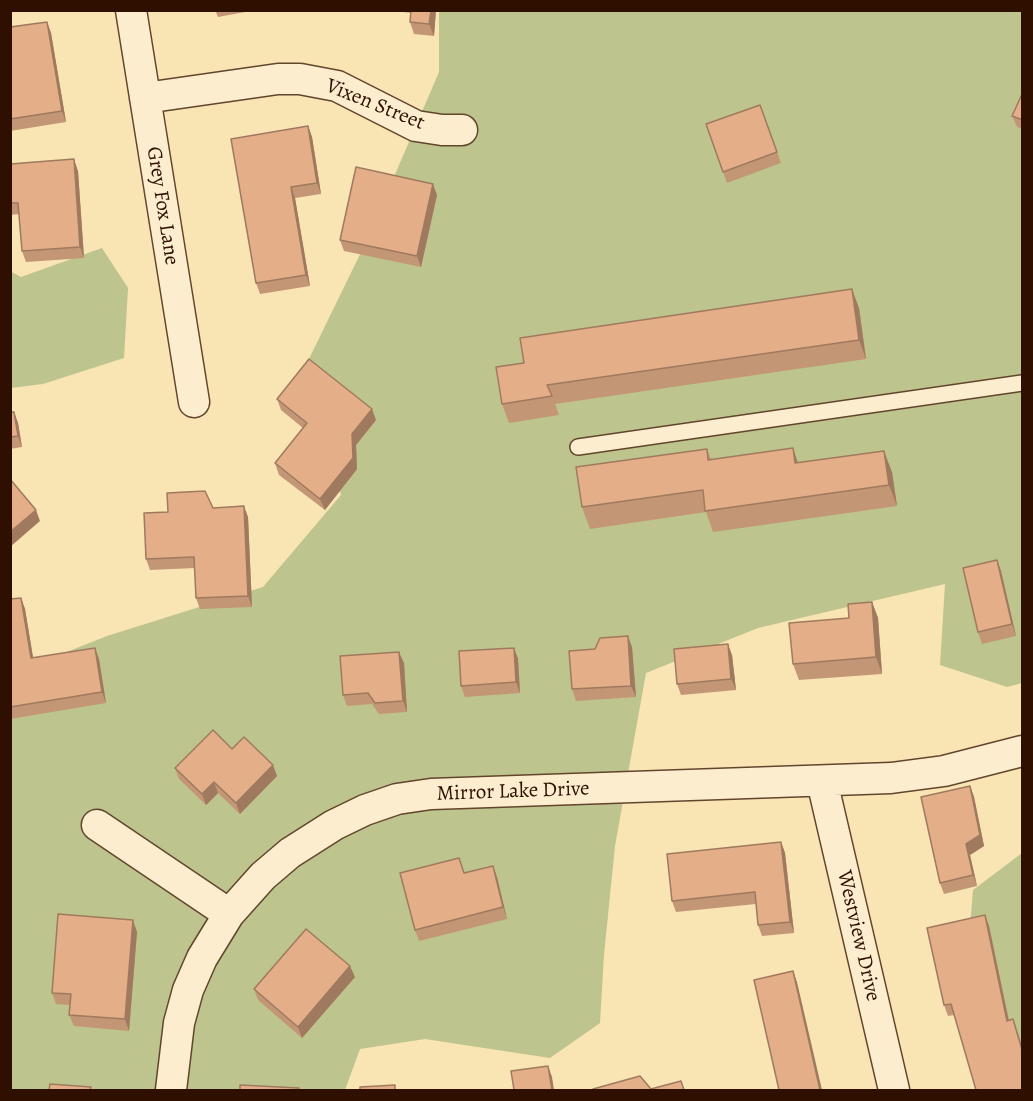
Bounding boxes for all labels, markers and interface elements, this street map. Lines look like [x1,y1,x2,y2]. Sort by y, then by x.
street label: Vixen Street [322,74,428,136]
street label: Grey Fox Lane [140,145,184,267]
street label: Mirror Lake Drive [436,777,590,807]
street label: Westview Drive [831,868,885,1004]

